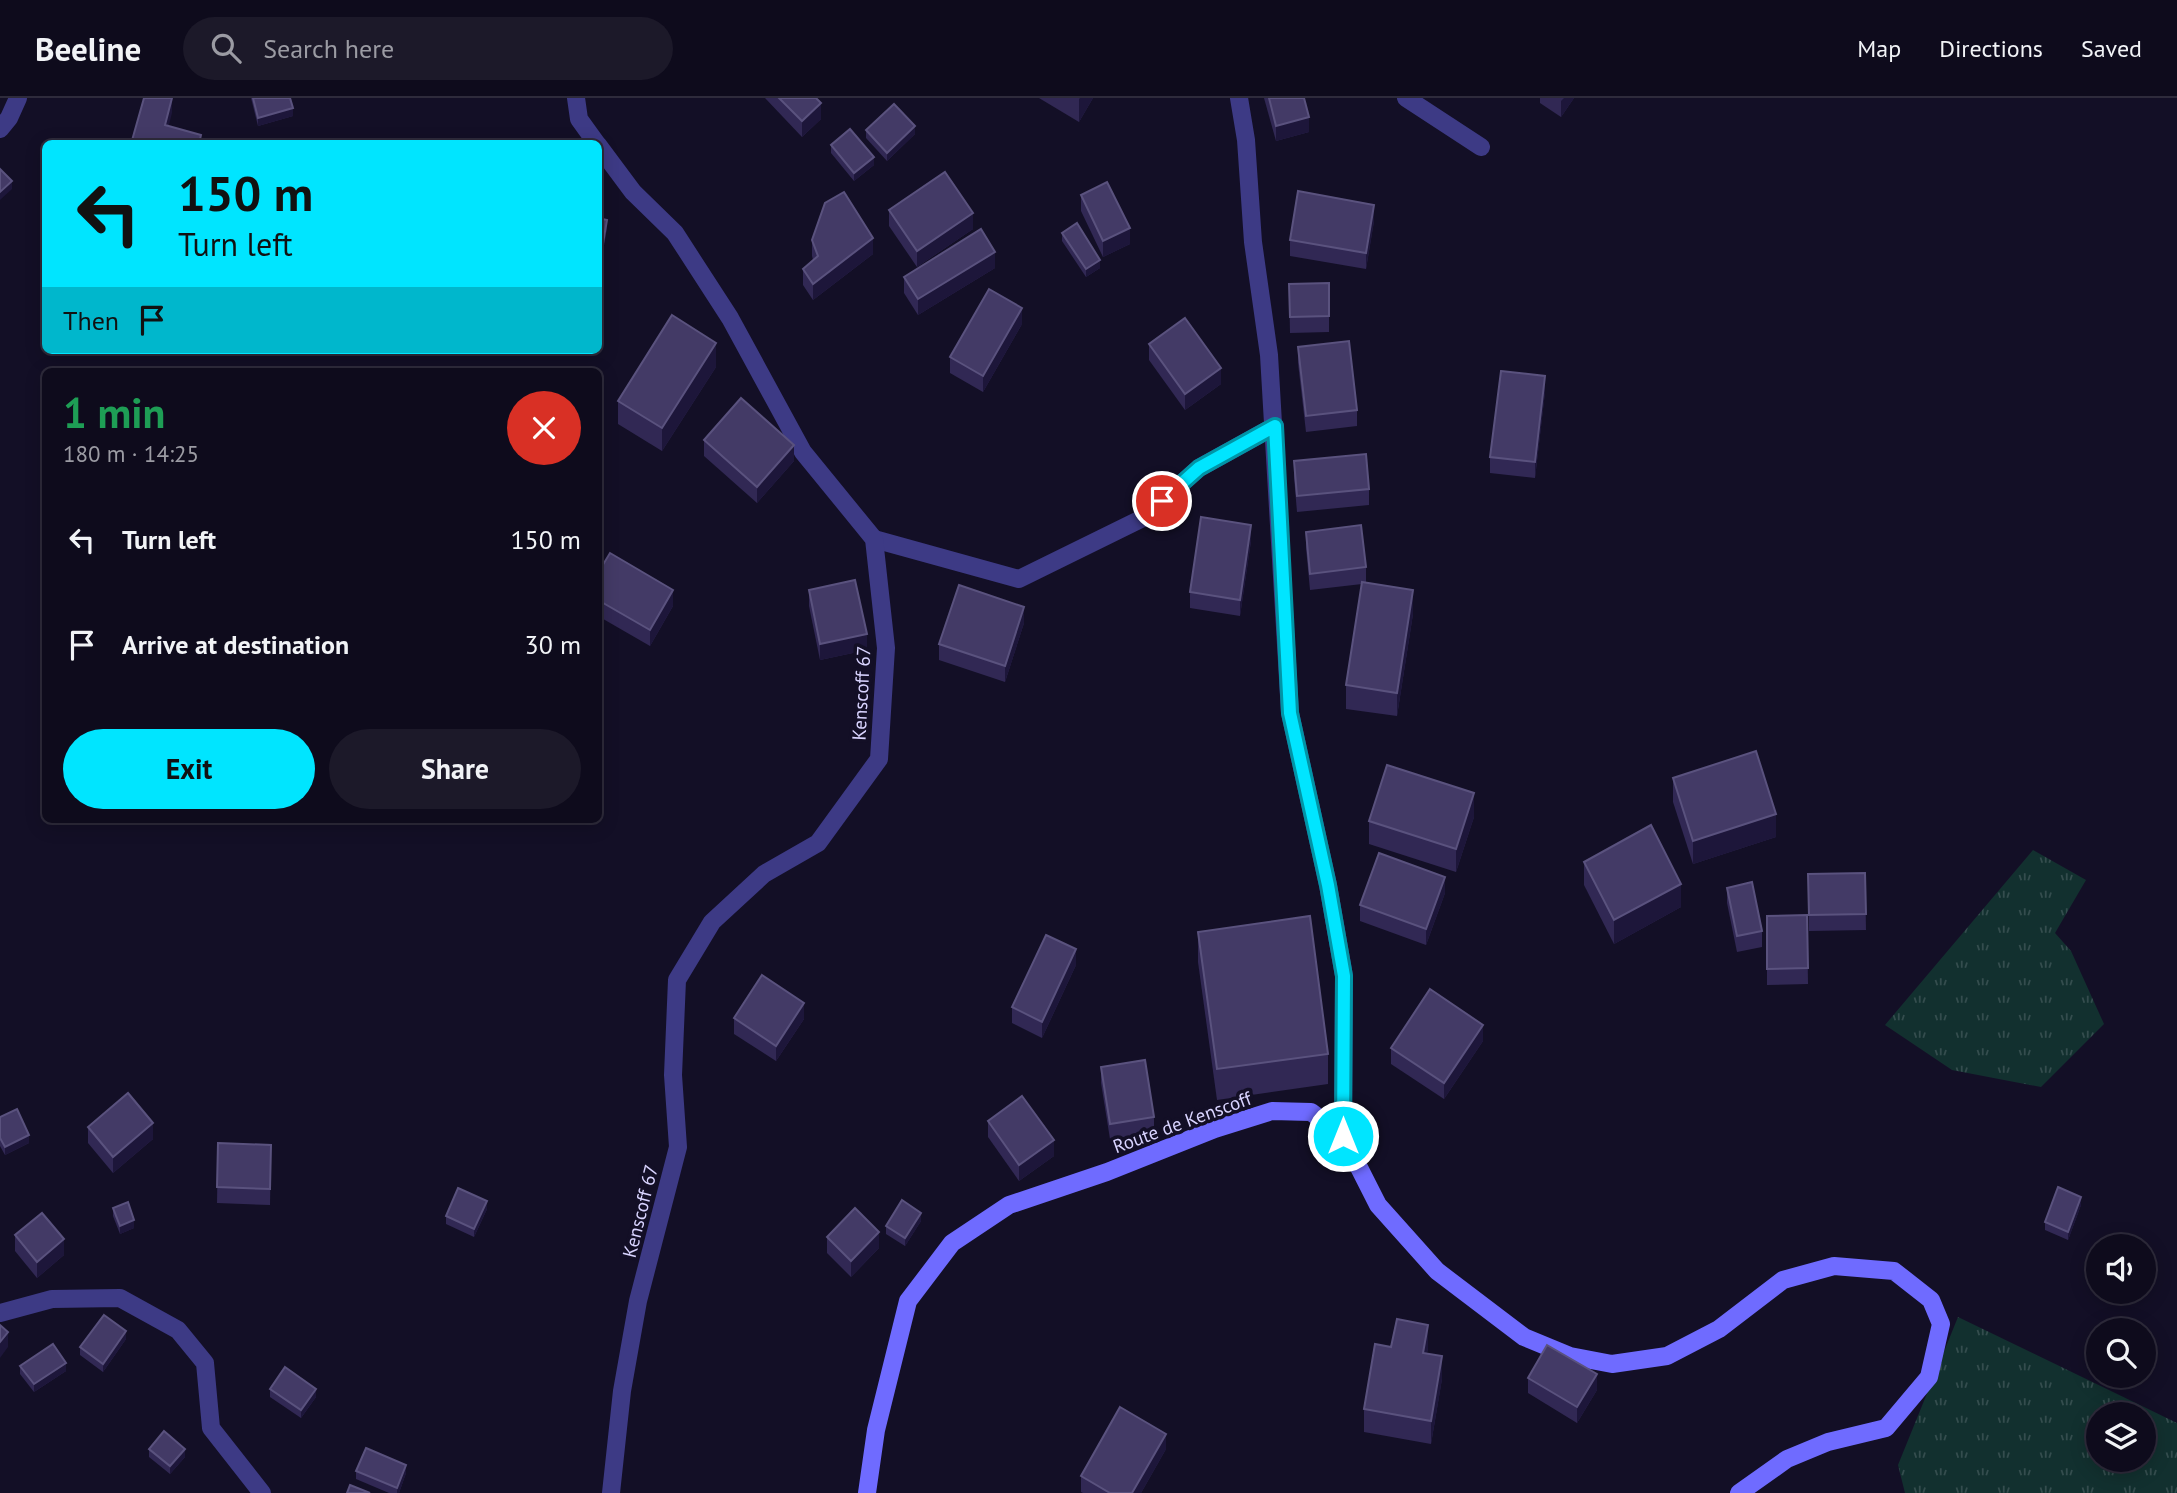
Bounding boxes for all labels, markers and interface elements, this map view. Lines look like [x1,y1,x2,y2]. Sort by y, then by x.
search box [183,17,673,80]
text: Beeline [35,27,141,70]
icon: search [207,29,245,67]
text: Search here [263,32,394,65]
text: Map [1857,33,1901,64]
text: Directions [1939,33,2043,64]
text: Saved [2081,33,2142,64]
text: 150 m [178,161,313,225]
icon: left [63,168,154,259]
text: Turn left [178,223,293,265]
icon: arrive [133,301,171,339]
text: Then [63,304,119,337]
text: 1 min [63,385,165,440]
button: close [507,391,581,465]
text: 180 m · 14:25 [63,439,199,468]
pin [1132,471,1192,531]
icon: arrive [1143,482,1181,520]
icon: left [63,521,101,559]
text: Turn left [122,523,216,556]
text: 150 m [510,523,581,556]
icon: arrive [63,626,101,664]
text: Arrive at destination [122,628,349,661]
text: 30 m [525,628,581,661]
street label: Kenscoff 67 [847,645,875,741]
button: Exit [63,729,315,809]
button: Share [329,729,581,809]
street label: Route de Kenscoff [1109,1085,1255,1158]
position arrow [1306,1099,1380,1173]
street label: Kenscoff 67 [617,1162,663,1260]
map controls [2086,1234,2156,1472]
button: sound [2086,1234,2156,1304]
button: search [2086,1318,2156,1388]
button: layers [2086,1402,2156,1472]

